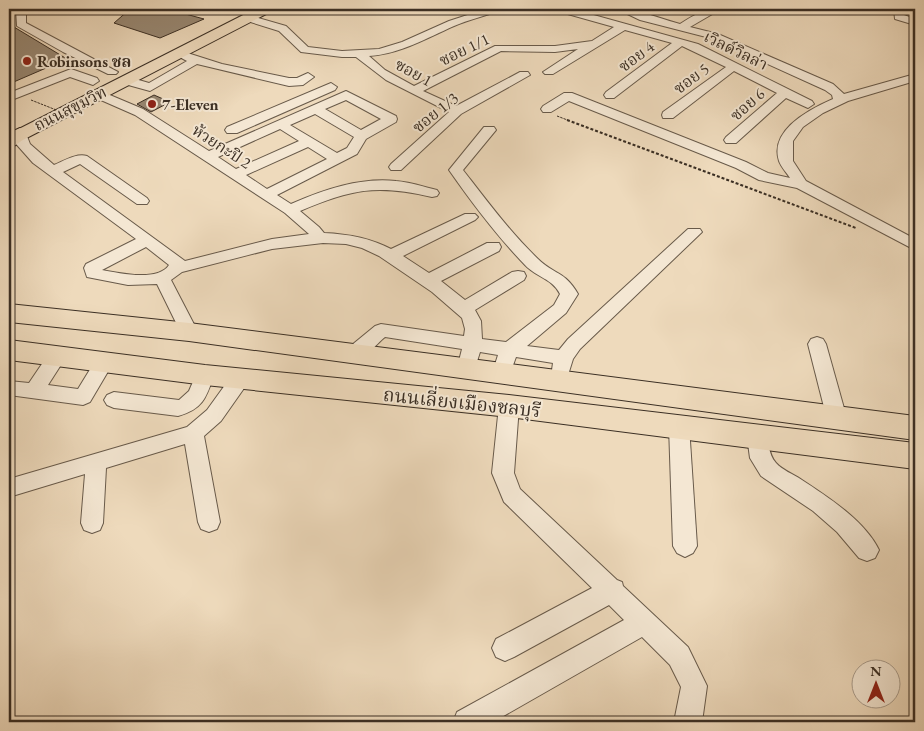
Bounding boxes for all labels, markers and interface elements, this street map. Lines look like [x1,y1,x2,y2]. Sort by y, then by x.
street label: เวิลด์วิลล่า [700,26,771,75]
street label: ซอย 1/1 [436,28,493,71]
street label: ซอย 4 [614,36,659,77]
place label: Robinsons ชล [37,51,131,72]
street label: ซอย 1 [391,54,436,91]
marker: Robinsons ชล [21,55,33,67]
street label: ซอย 5 [669,58,713,99]
street label: ถนนสุขุมวิท [30,81,111,137]
street label: ซอย 6 [726,83,769,125]
street label: ซอย 1/3 [408,87,463,137]
place label: 7-Eleven [162,94,219,115]
marker: 7-Eleven [146,98,158,110]
street label: ห้วยกะปิ 2 [188,120,256,173]
street label: ถนนเลี่ยงเมืองชลบุรี [382,380,542,423]
north arrow [852,658,902,708]
text: N [870,662,882,680]

